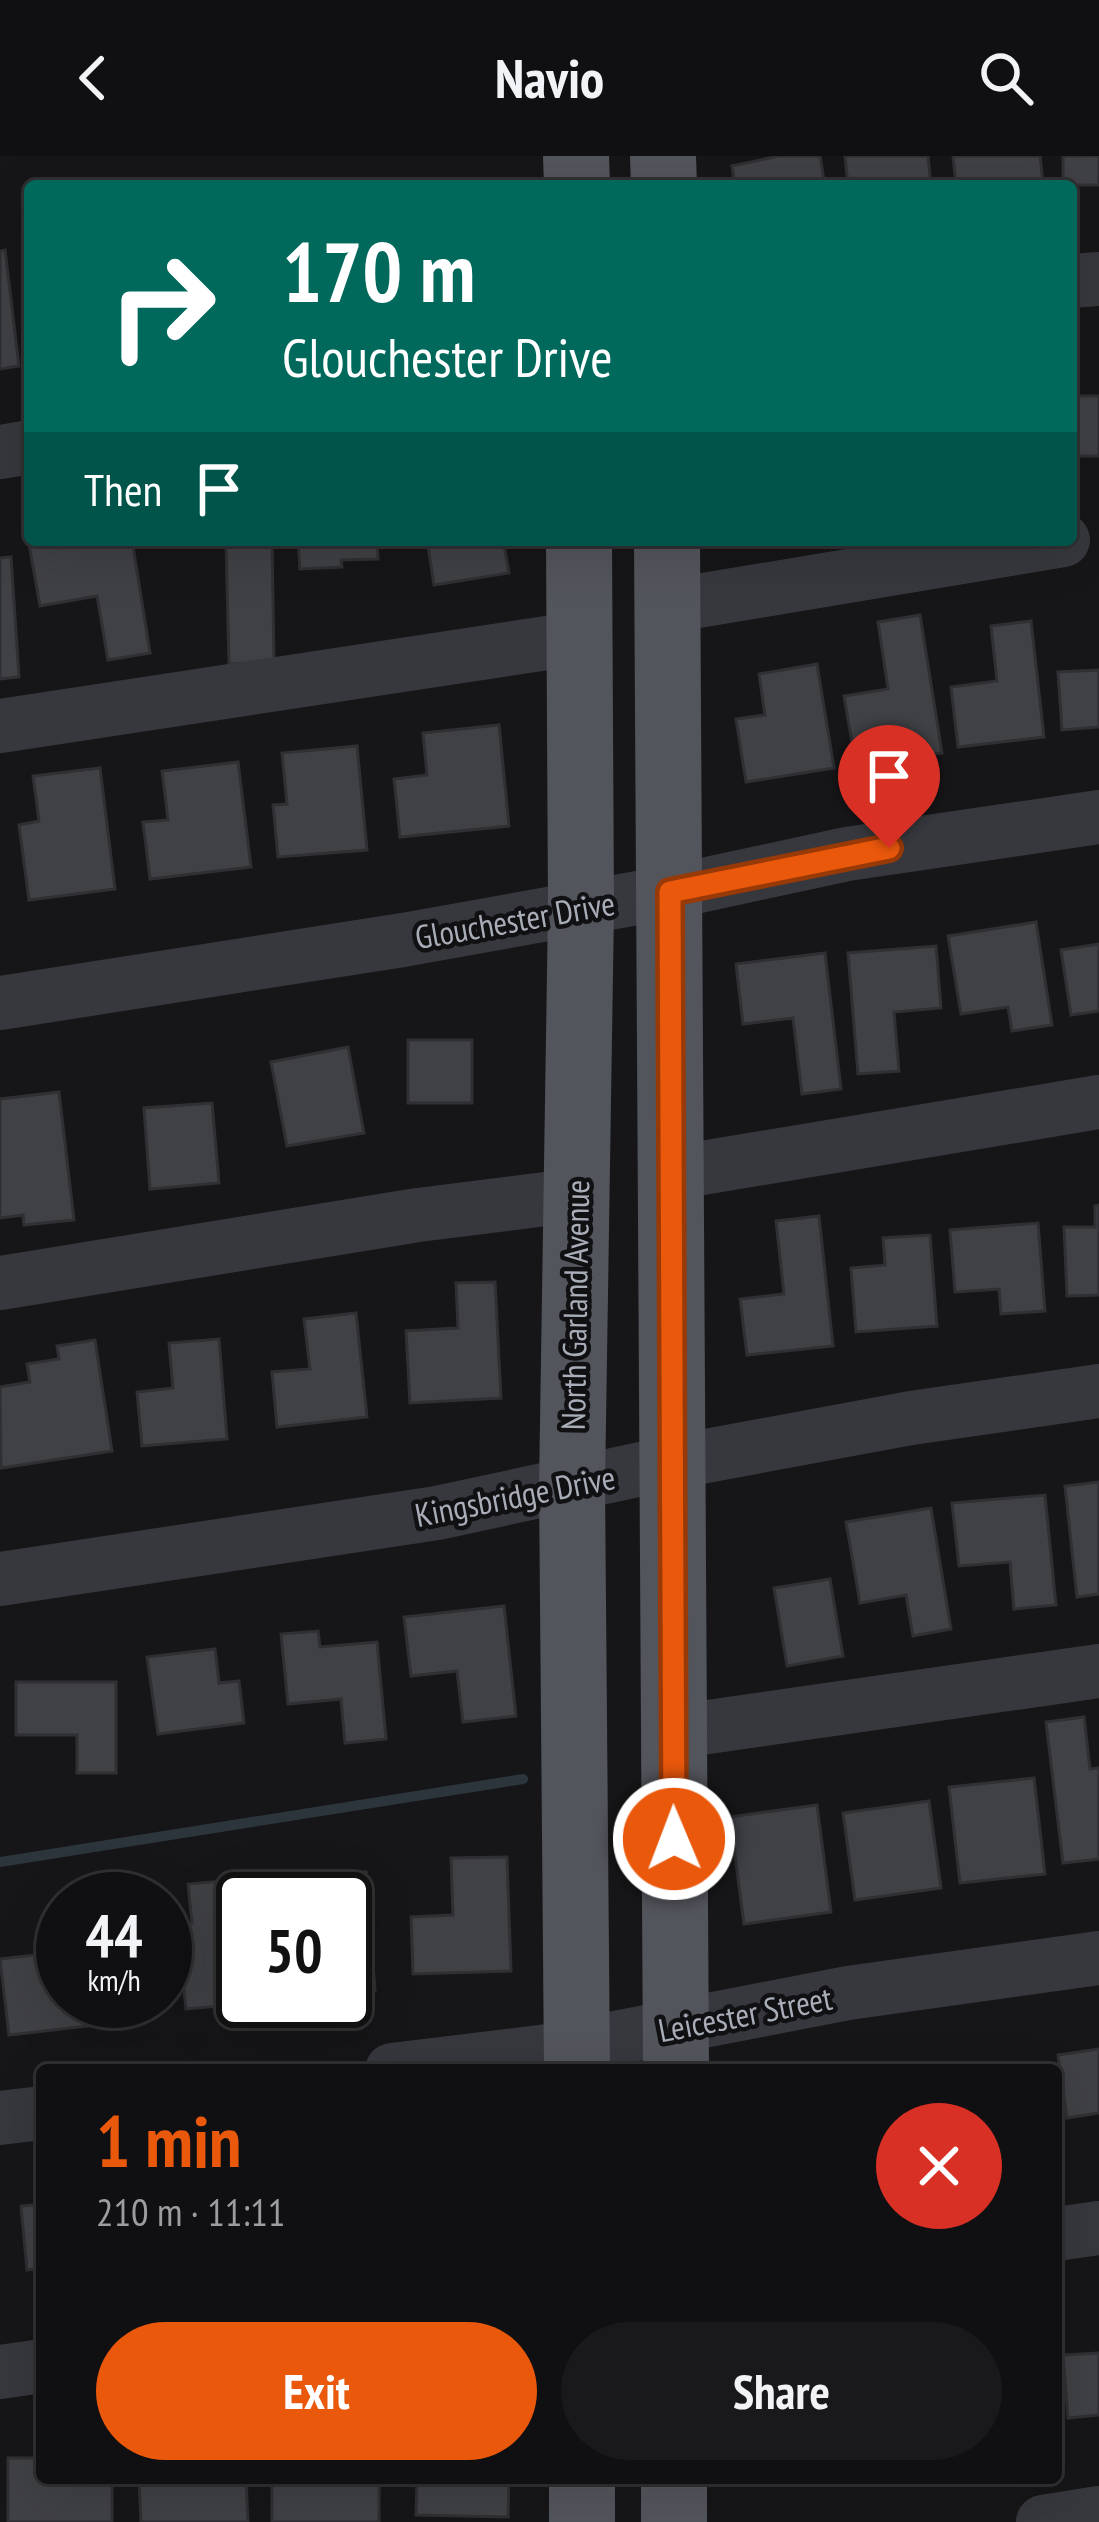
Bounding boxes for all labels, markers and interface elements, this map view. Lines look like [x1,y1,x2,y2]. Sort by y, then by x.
text: Navio [495,43,604,113]
icon: back [60,45,126,111]
icon: search [973,45,1039,111]
text: 170 m [282,216,475,325]
icon: right [84,228,240,384]
text: Glouchester Drive [282,322,613,392]
icon: arrive [186,456,252,522]
text: Then [84,460,162,518]
pin [838,725,940,848]
icon: arrive [856,743,922,809]
street label: Glouchester Drive [412,881,618,958]
street label: North Garland Avenue [551,1180,598,1430]
street label: Kingsbridge Drive [411,1455,619,1536]
position arrow [611,1776,737,1902]
speed limit sign: 50 [216,1872,372,2028]
text: 44 [85,1896,143,1974]
text: km/h [87,1960,141,1999]
street label: Leicester Street [655,1976,835,2051]
text: 1 min [96,2094,241,2187]
button: close [876,2103,1002,2229]
text: 210 m · 11:11 [96,2186,285,2237]
button: Exit [96,2322,537,2460]
button: Share [561,2322,1002,2460]

